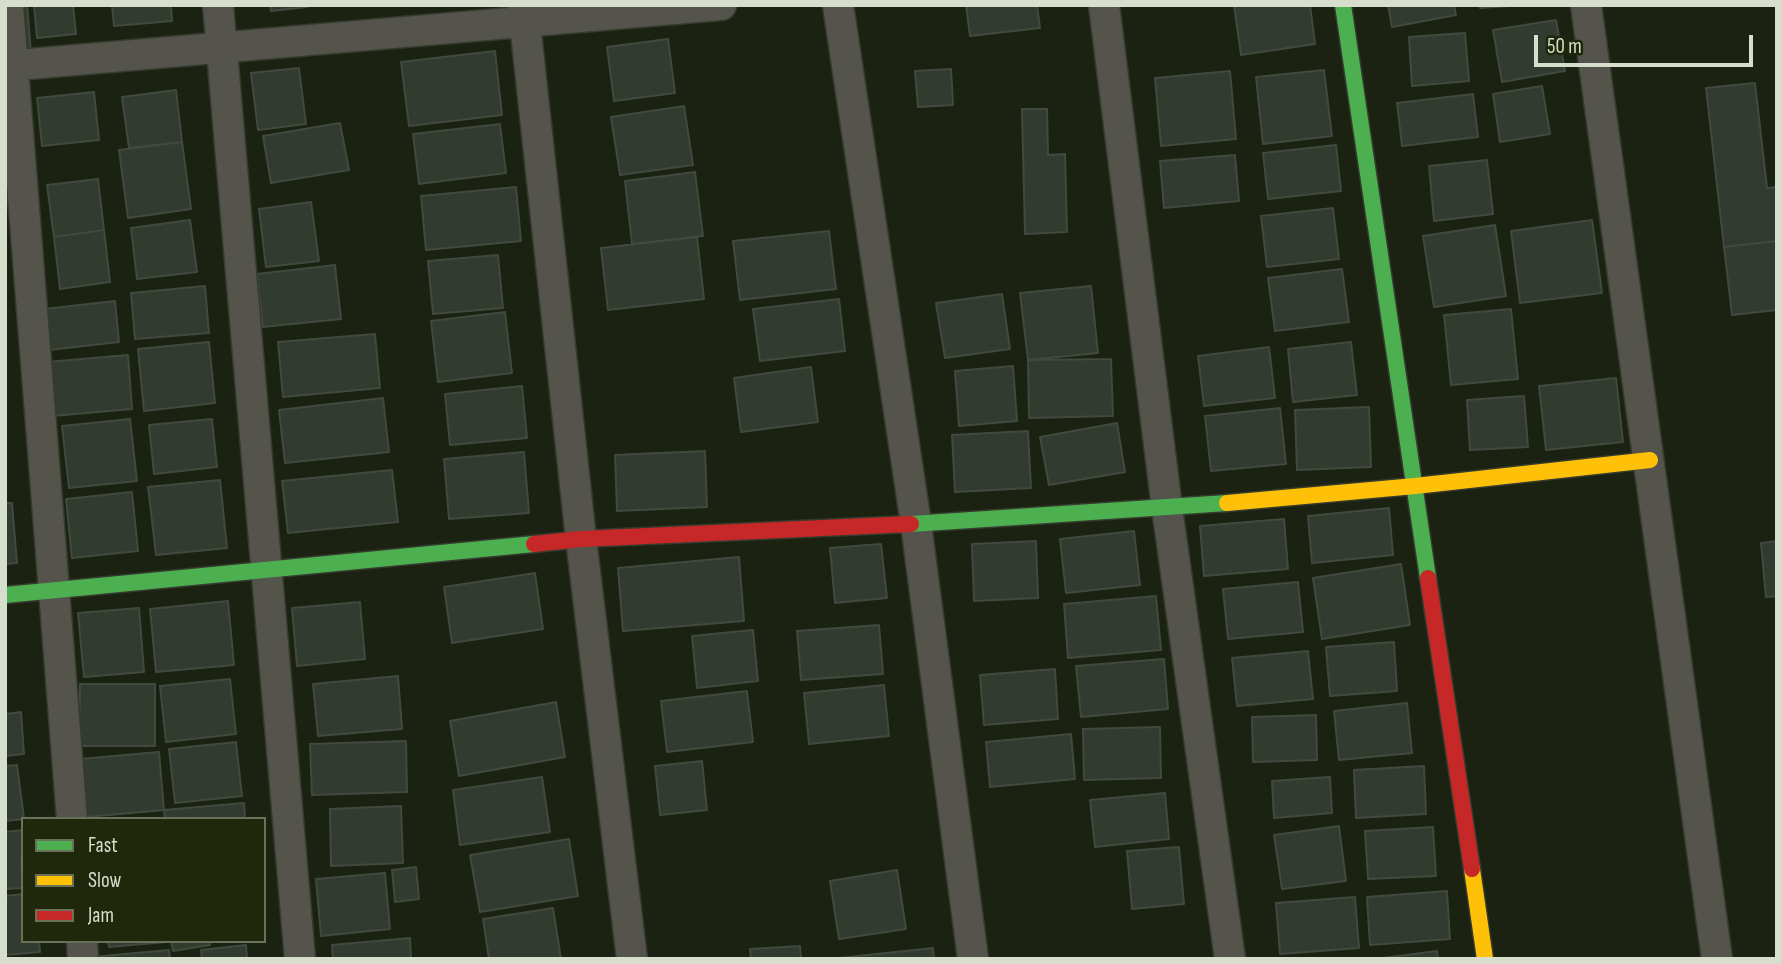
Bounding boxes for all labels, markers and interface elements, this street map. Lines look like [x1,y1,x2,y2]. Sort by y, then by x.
scale bar [1537,21,1756,65]
text: 50 m [1547,34,1582,59]
legend [21,817,266,943]
text: Fast [88,833,118,858]
text: Slow [88,868,121,893]
text: Jam [88,903,114,928]

